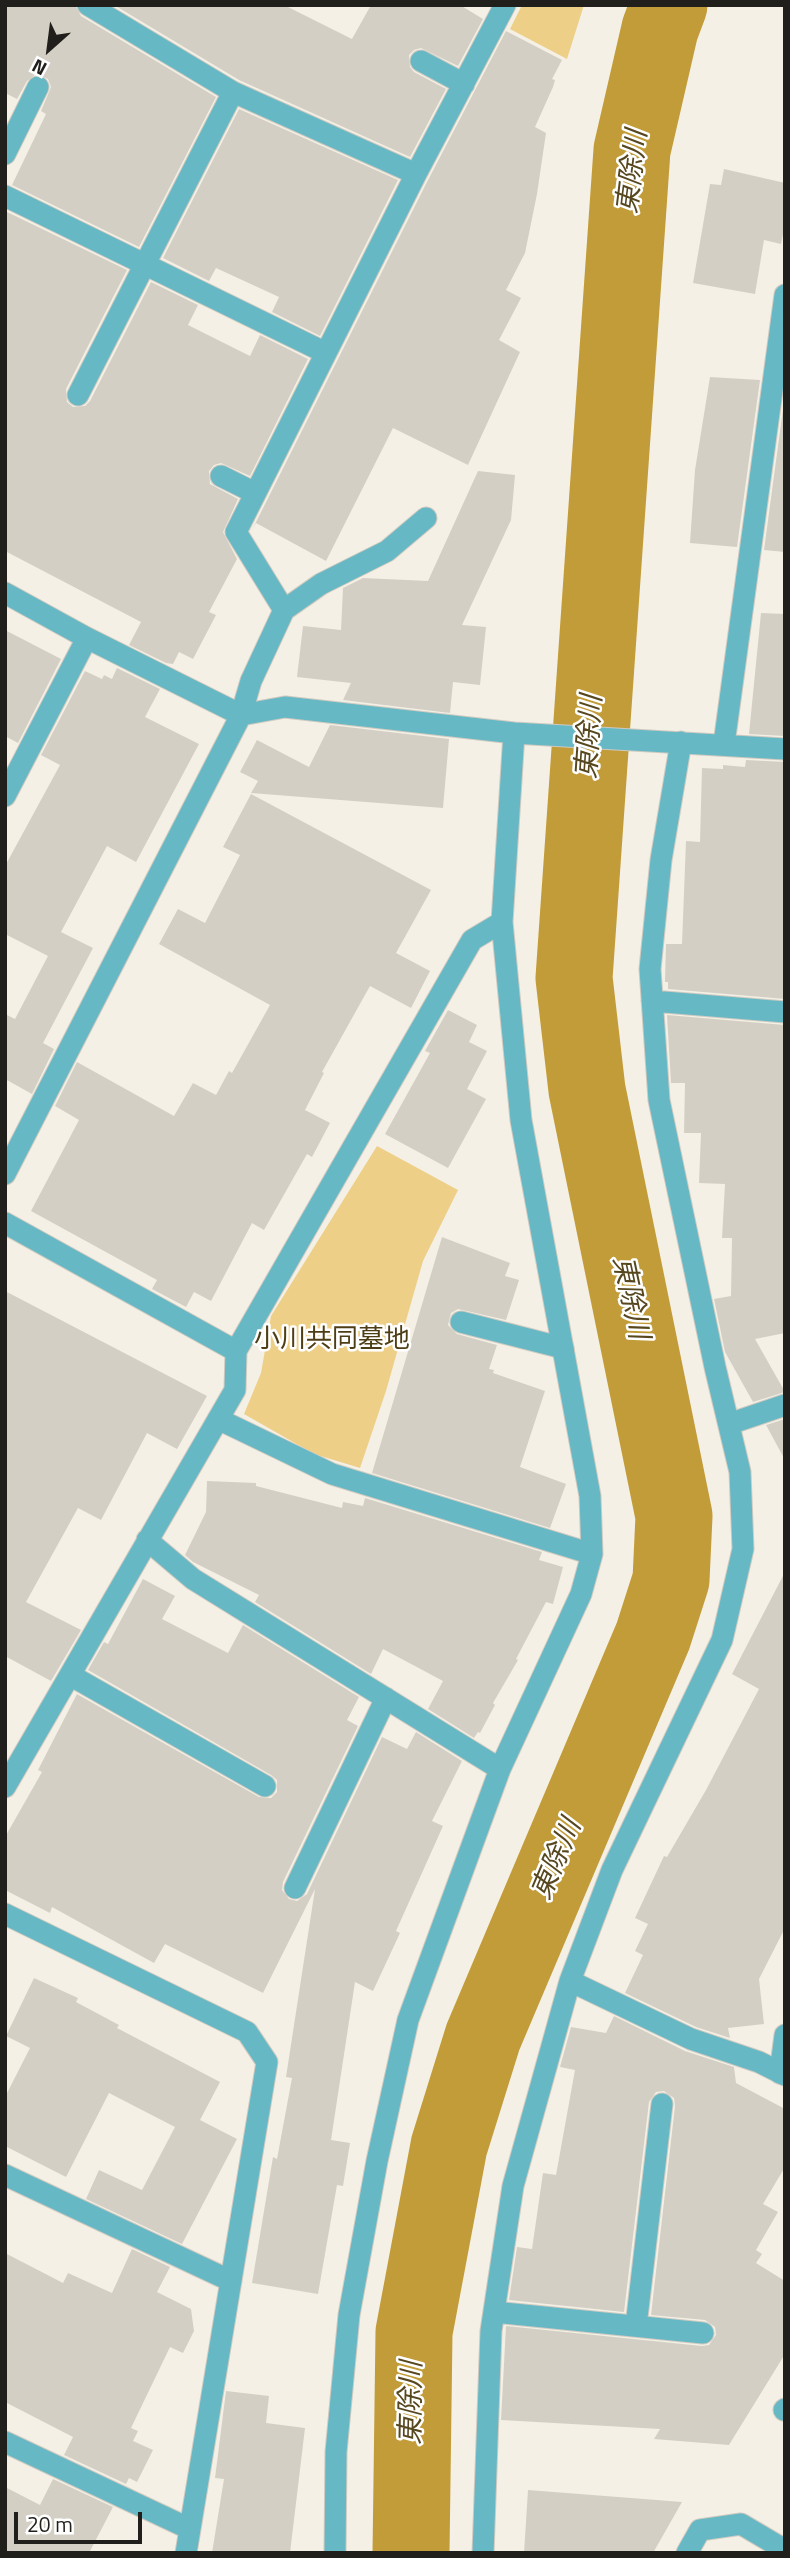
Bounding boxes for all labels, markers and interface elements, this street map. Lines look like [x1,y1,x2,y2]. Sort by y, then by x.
north arrow [14,14,84,84]
text: N [26,52,52,84]
water label: 東除川 [612,128,656,216]
water label: 東除川 [571,694,611,780]
water label: 東除川 [604,1253,654,1343]
park label: 小川共同墓地 [254,1325,410,1357]
water label: 東除川 [526,1815,590,1905]
water label: 東除川 [395,2361,431,2445]
scale bar [18,2498,145,2542]
text: 20 m [27,2508,73,2540]

